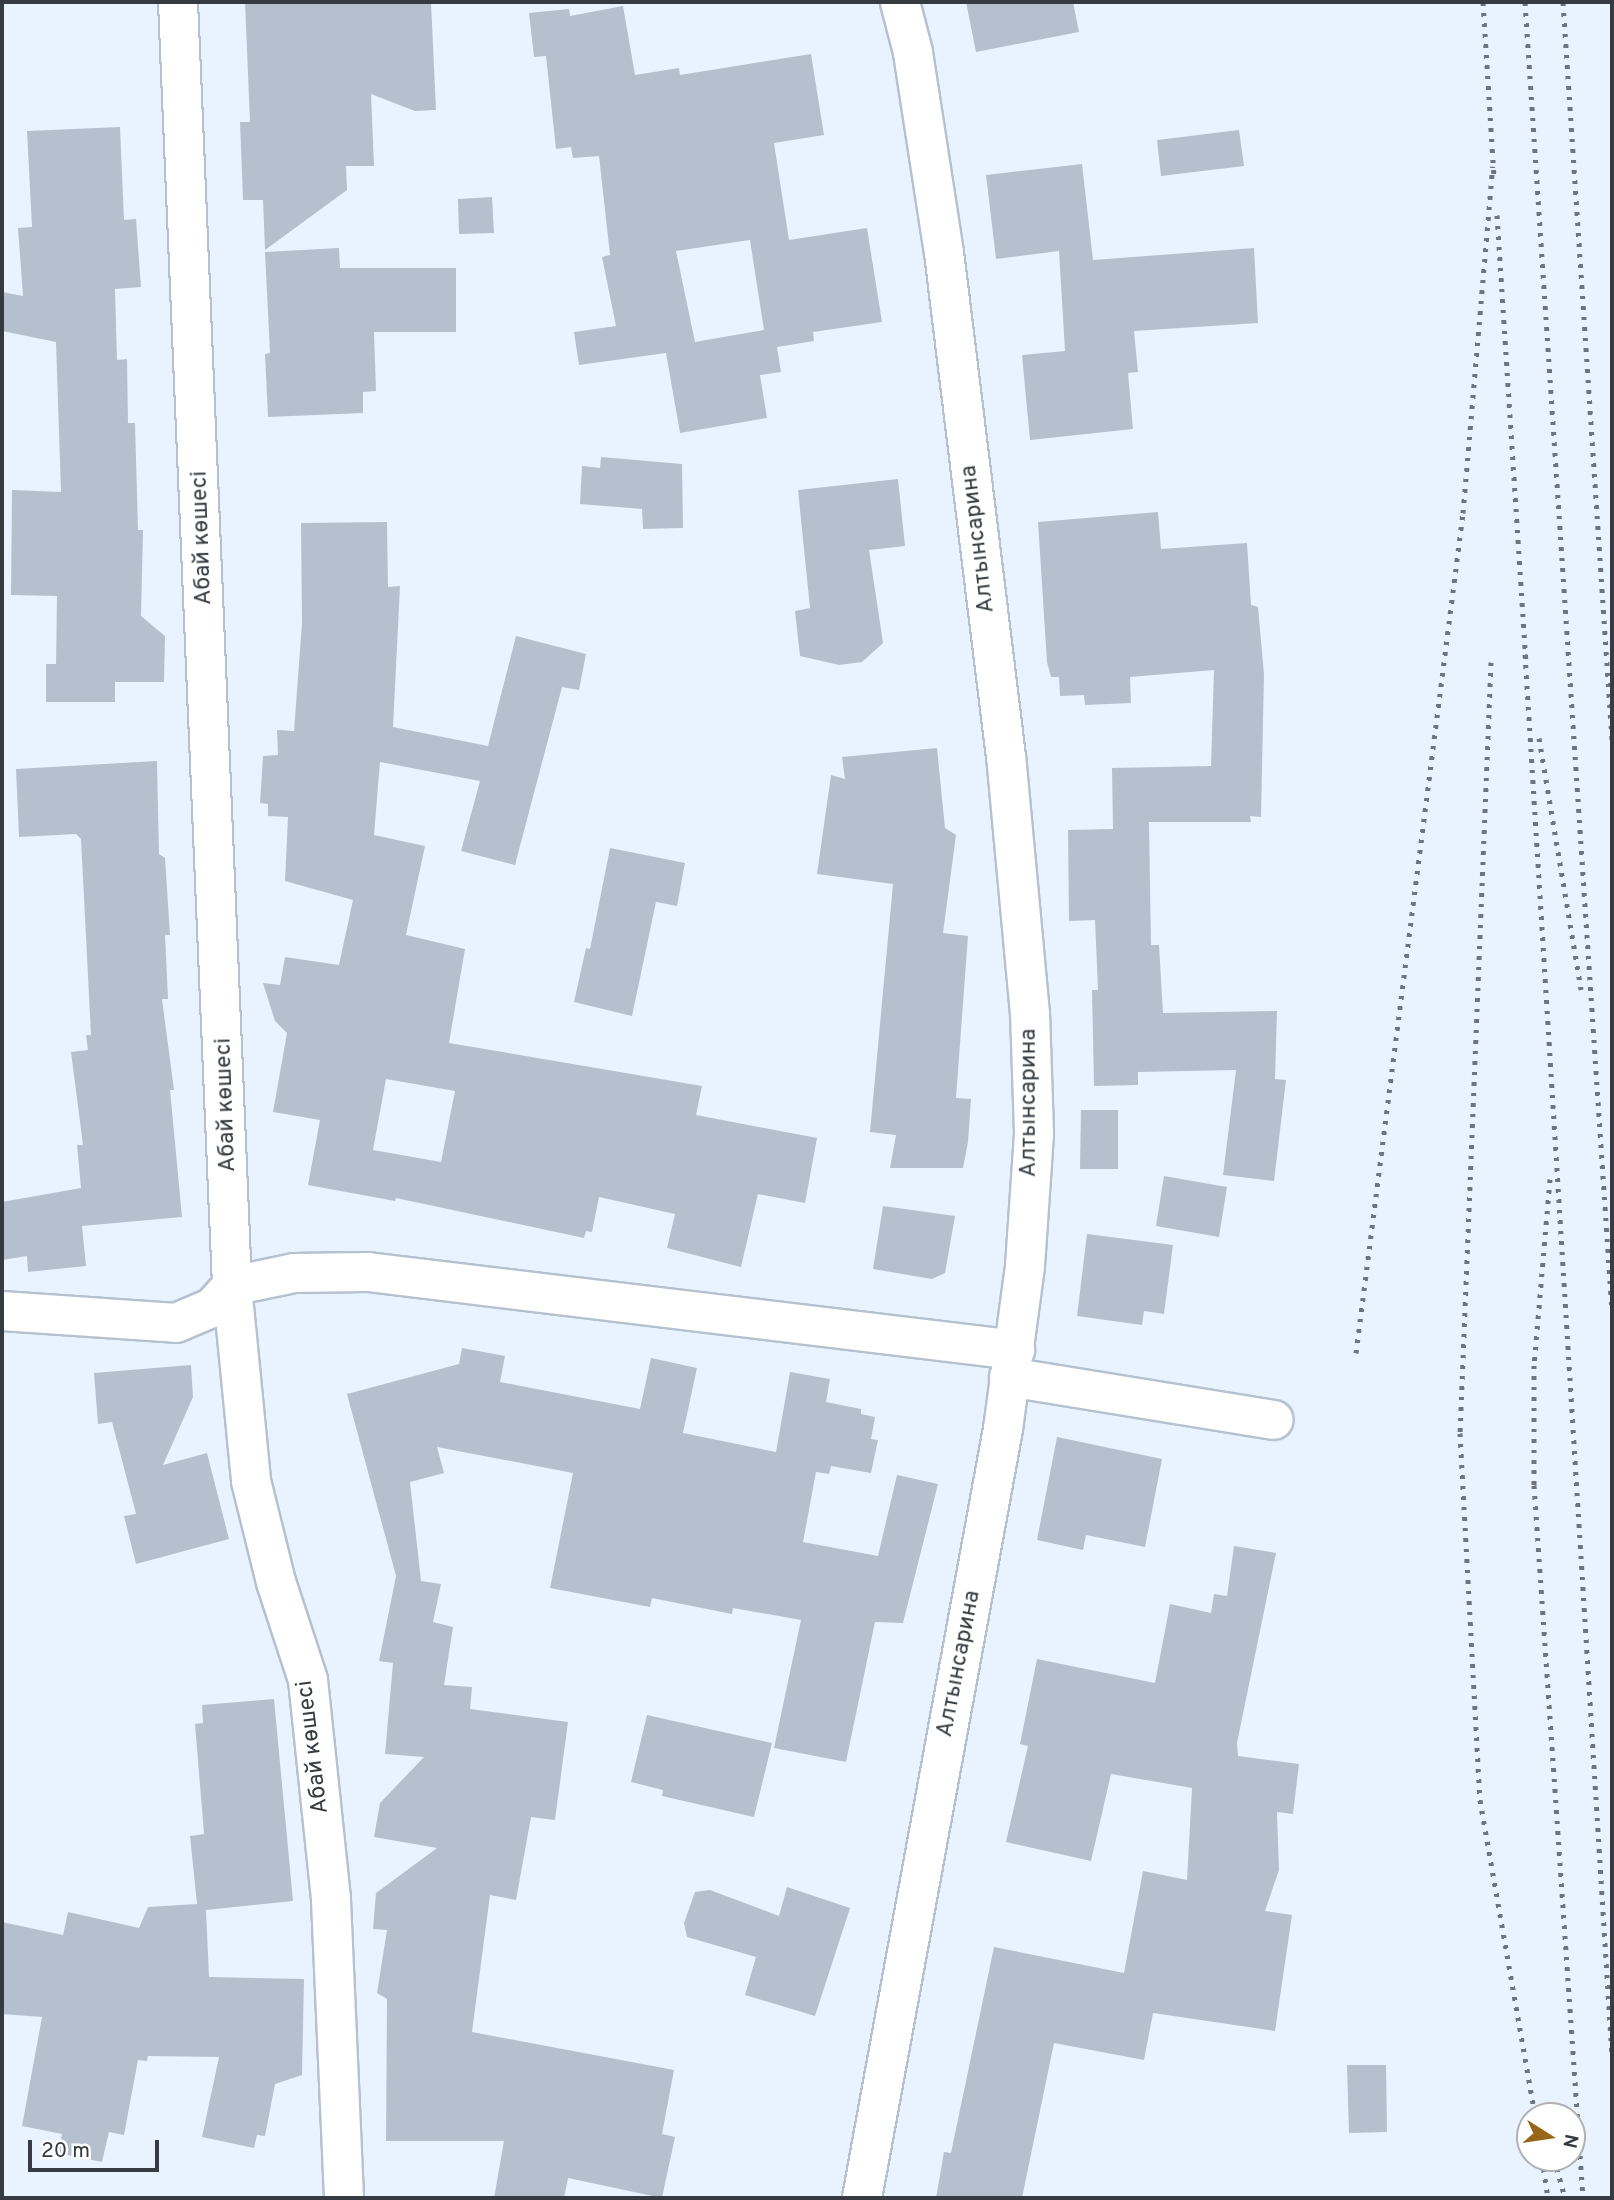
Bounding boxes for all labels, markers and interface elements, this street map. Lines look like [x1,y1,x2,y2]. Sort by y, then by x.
street label: Алтынсарина [956,463,1002,615]
street label: Абай көшесі [187,470,219,606]
street label: Алтынсарина [1016,1029,1044,1177]
street label: Абай көшесі [211,1037,243,1173]
street label: Алтынсарина [932,1588,988,1740]
street label: Абай көшесі [292,1679,336,1815]
north arrow [1516,2102,1586,2172]
scale bar [32,2126,163,2170]
text: N [1556,2132,1583,2150]
text: 20 m [41,2138,90,2165]

